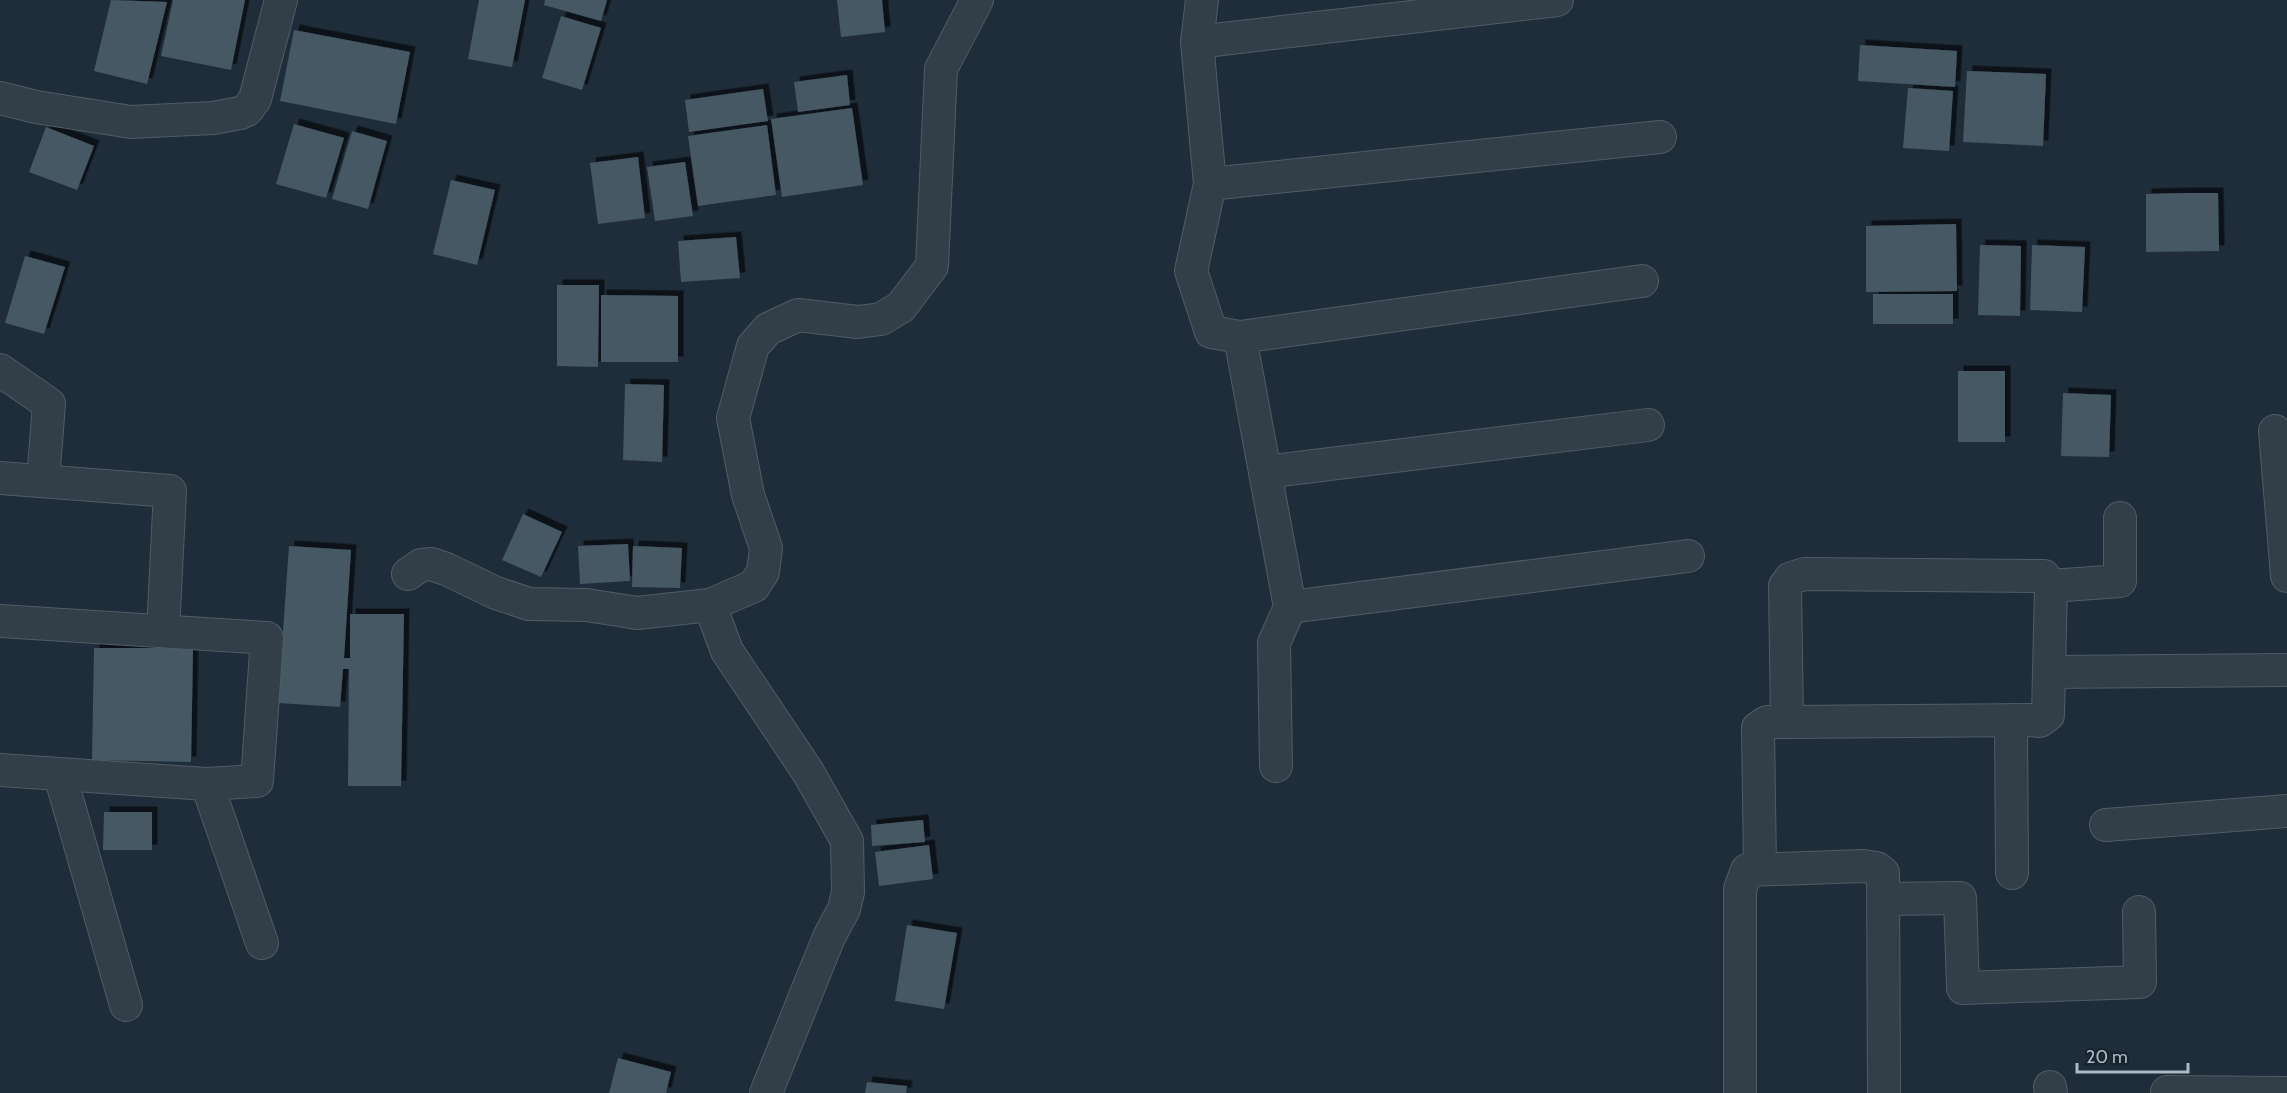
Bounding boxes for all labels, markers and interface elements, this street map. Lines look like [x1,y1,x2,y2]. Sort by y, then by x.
scale bar [2077,1036,2188,1074]
text: 20 m [2086,1046,2128,1068]

